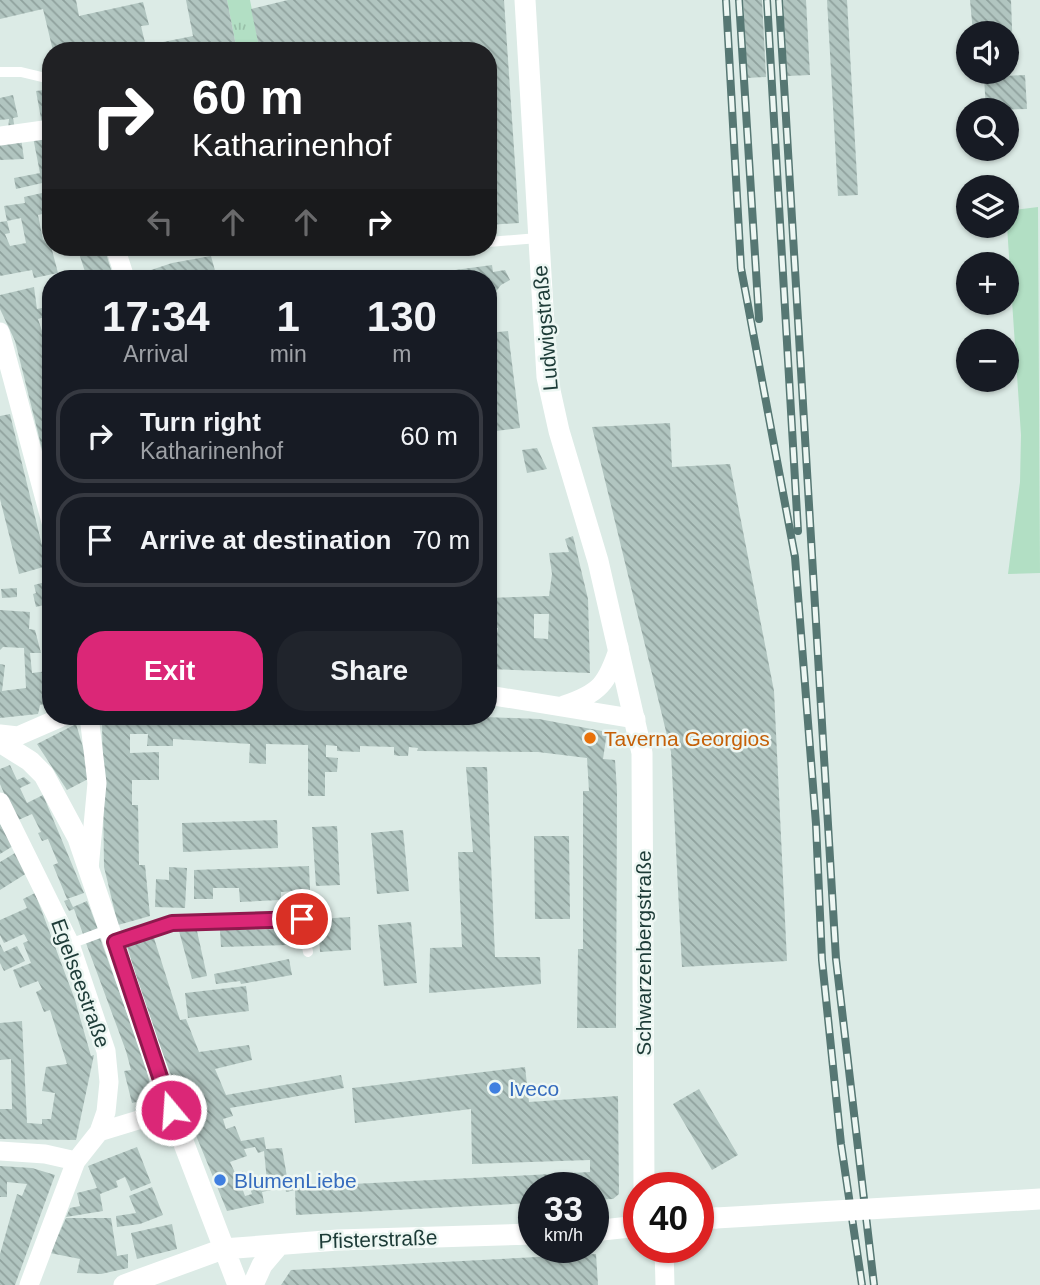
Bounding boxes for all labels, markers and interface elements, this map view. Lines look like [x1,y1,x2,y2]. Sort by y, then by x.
map controls [956,21,1019,392]
button: sound [956,21,1019,84]
icon: right [77,70,168,161]
text: 60 m [192,70,304,124]
button: search [956,98,1019,161]
text: Katharinenhof [192,127,391,163]
button: layers [956,175,1019,238]
icon: left [141,203,179,241]
icon: ahead [214,203,252,241]
icon: ahead [287,203,325,241]
icon: right [360,203,398,241]
button: + [956,252,1019,315]
street label: Ludwigstraße [528,264,562,392]
text: 17:34 [102,293,210,340]
text: 1 [276,293,300,340]
text: 130 [367,293,437,340]
button: − [956,329,1019,392]
text: Arrival [123,341,188,367]
text: min [270,341,307,367]
text: m [392,341,411,367]
text: Turn right [140,407,261,437]
icon: right [81,417,119,455]
text: 60 m [400,421,458,451]
text: Katharinenhof [140,438,283,464]
icon: arrive [81,521,119,559]
text: Arrive at destination [140,525,391,555]
text: 70 m [412,525,470,555]
button: Exit [77,631,263,711]
button: Share [277,631,462,711]
place label: Taverna Georgios [604,727,770,750]
marker: Taverna Georgios [582,730,598,746]
street label: Schwarzenbergstraße [632,850,655,1056]
pin [272,889,332,949]
icon: arrive [283,900,321,938]
street label: Egelseestraße [47,915,115,1051]
position arrow [134,1073,208,1147]
place label: Iveco [509,1077,559,1100]
marker: Iveco [487,1080,503,1096]
place label: BlumenLiebe [234,1169,357,1192]
marker: BlumenLiebe [212,1172,228,1188]
speed limit sign: 40 [623,1172,714,1263]
text: 33 [544,1189,583,1228]
street label: Pfisterstraße [318,1225,438,1253]
text: km/h [544,1225,583,1245]

